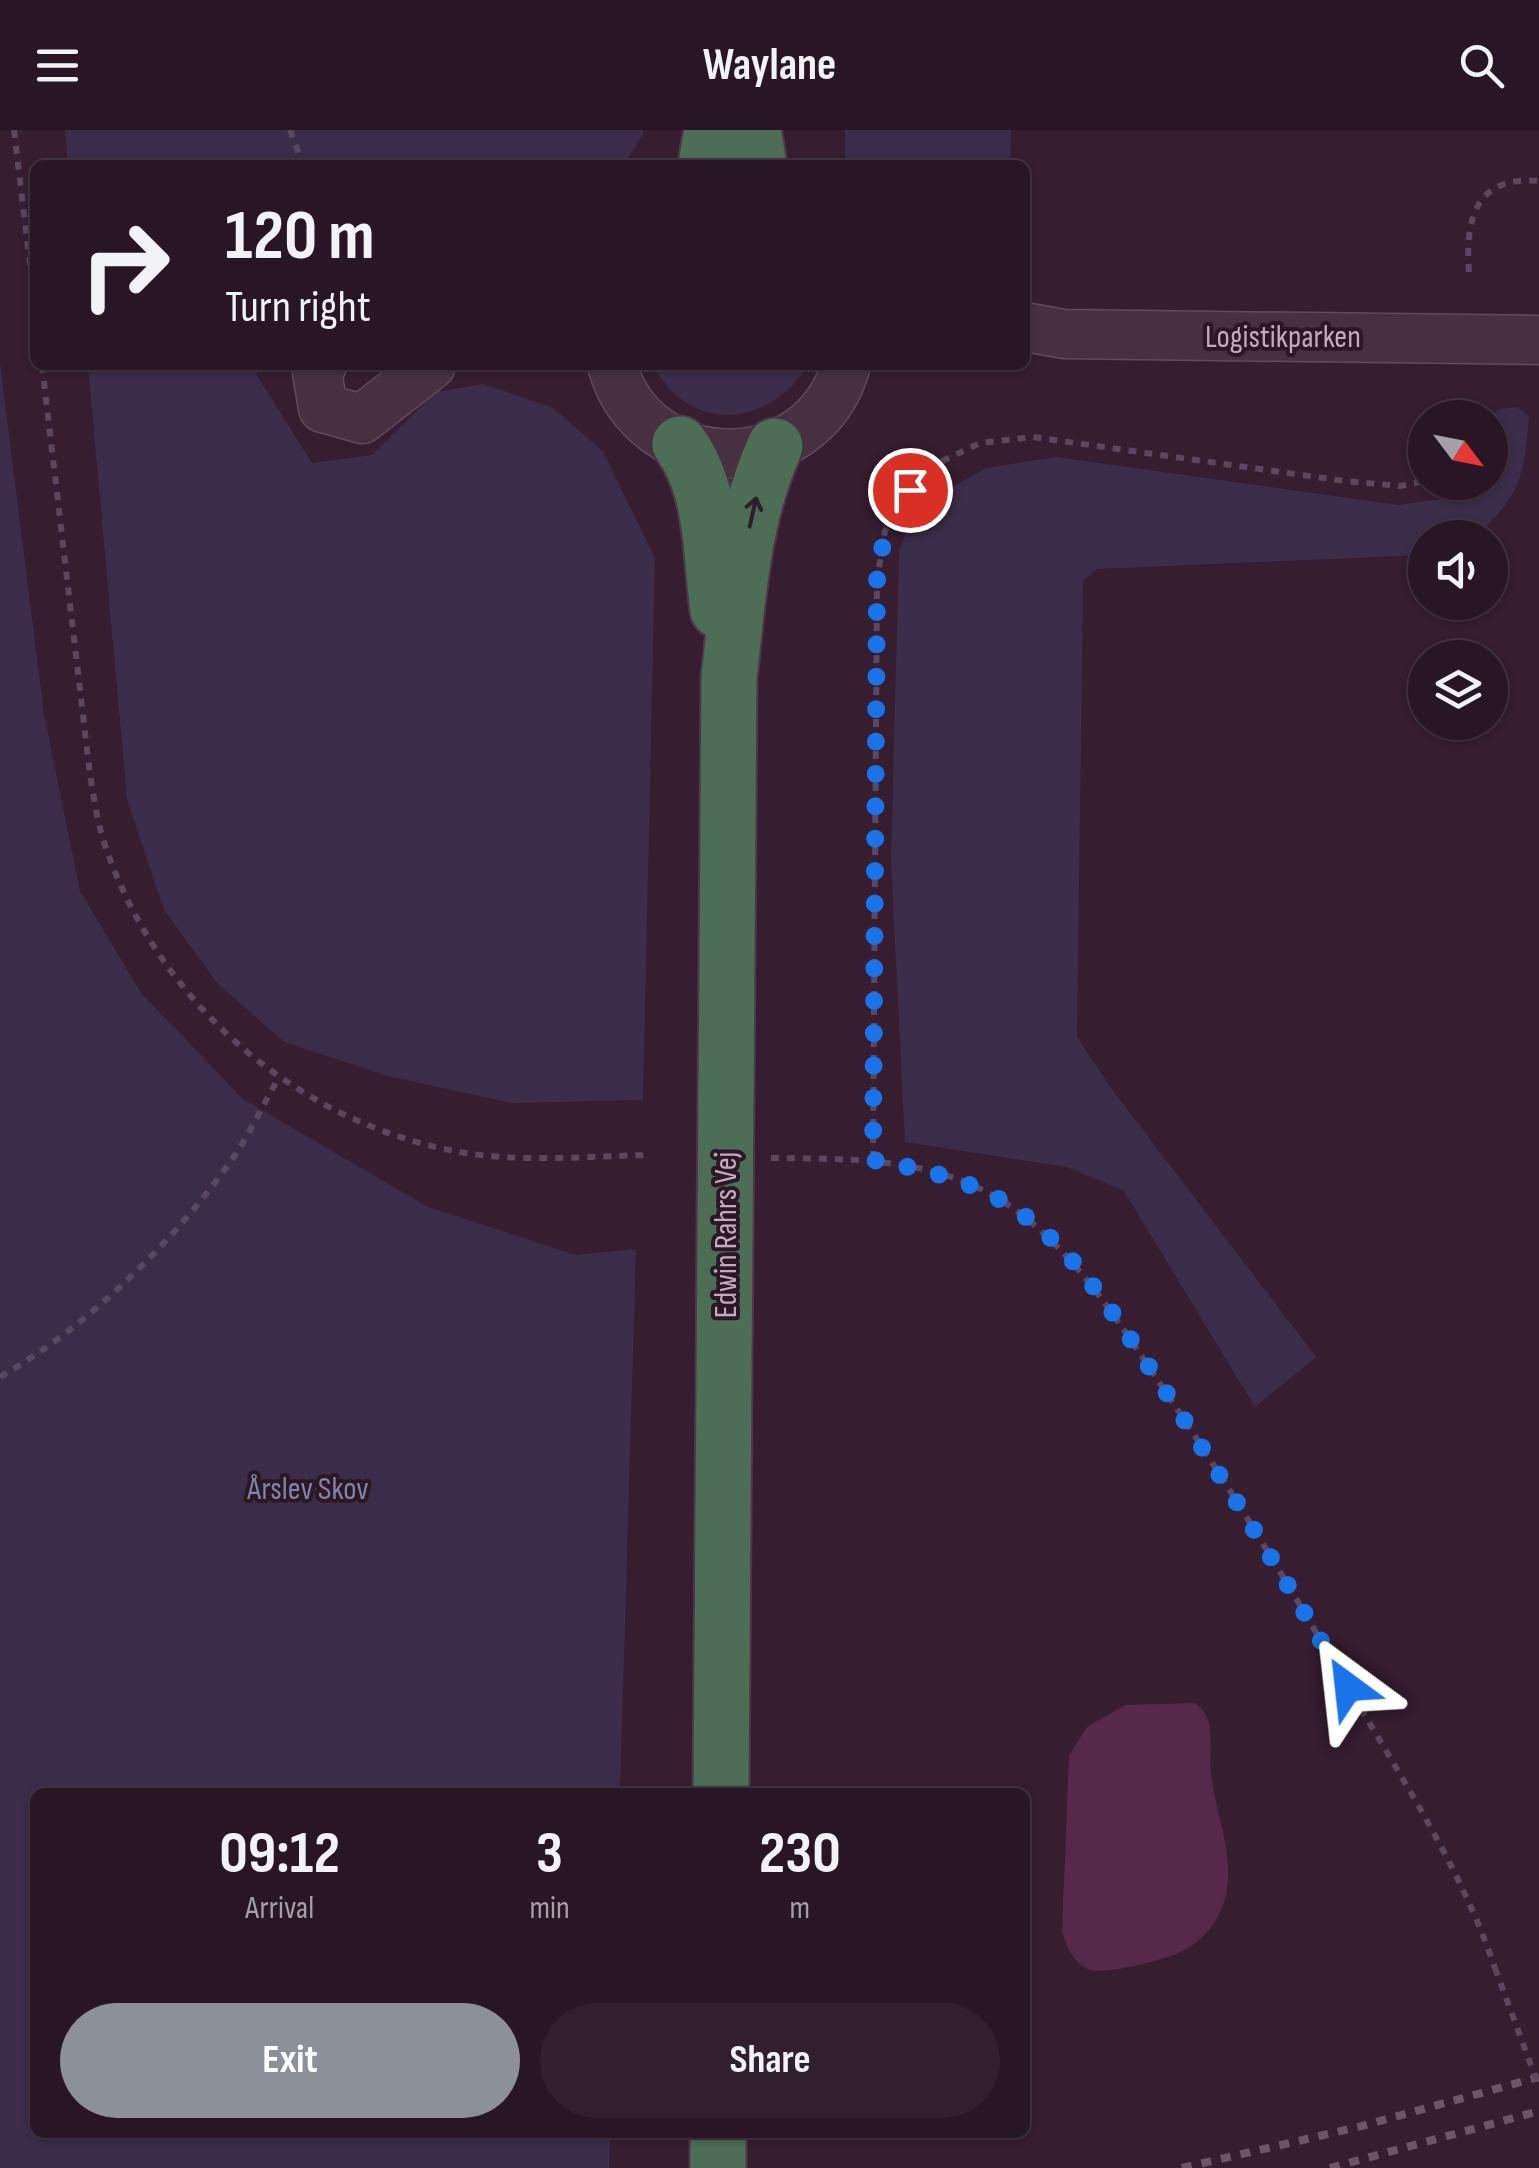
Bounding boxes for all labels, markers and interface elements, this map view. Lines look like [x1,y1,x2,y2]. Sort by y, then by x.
icon: menu [30,38,85,93]
text: Waylane [703,38,836,93]
icon: search [1454,38,1509,93]
text: 120 m [225,195,375,279]
icon: right [60,200,190,330]
text: Turn right [225,280,371,335]
street label: Logistikparken [1205,318,1361,357]
north arrow [1408,400,1508,500]
map controls [1408,400,1508,740]
pin [868,448,953,533]
icon: arrive [883,463,938,518]
one-way arrow [745,497,763,529]
button: sound [1408,520,1508,620]
button: layers [1408,640,1508,740]
street label: Edwin Rahrs Vej [707,1152,746,1318]
park label: Årslev Skov [246,1470,369,1509]
position arrow [1296,1635,1400,1739]
text: 09:12 [219,1818,340,1890]
text: 3 [536,1818,563,1890]
text: 230 [759,1818,841,1890]
text: Arrival [245,1889,314,1928]
text: min [529,1889,570,1928]
text: m [790,1889,810,1928]
button: Exit [60,2003,520,2118]
button: Share [540,2003,1000,2118]

